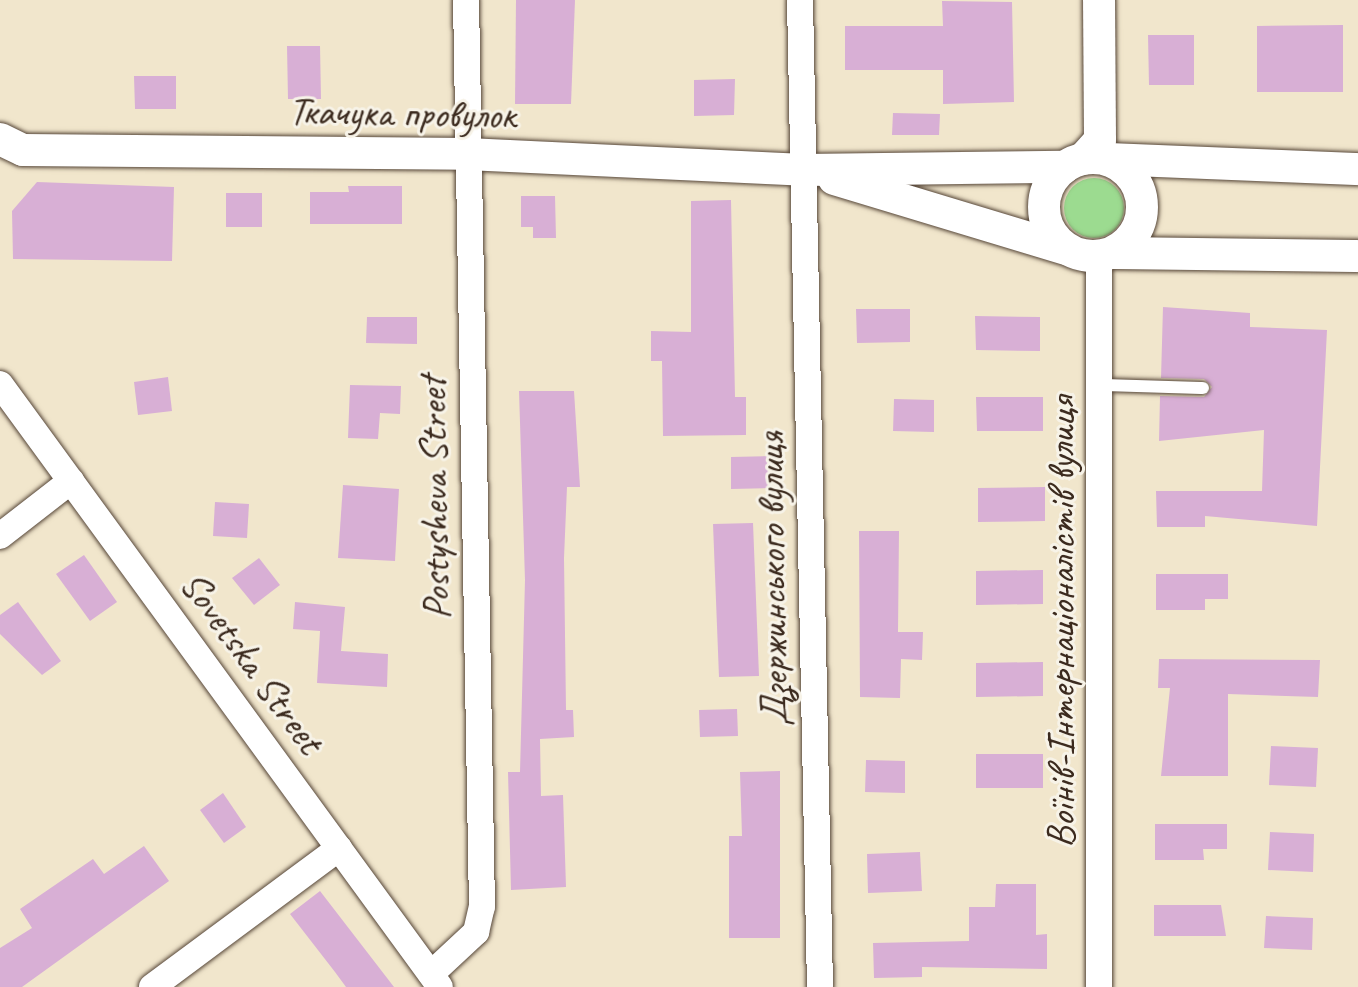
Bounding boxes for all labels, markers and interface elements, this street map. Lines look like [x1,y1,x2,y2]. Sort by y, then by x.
street label: Ткачука провулок [288,87,516,139]
street label: Postysheva Street [408,376,460,620]
street label: Воїнів-Інтернаціоналістів вулиця [1037,397,1085,847]
street label: Дзержинського вулиця [745,431,799,727]
street label: Sovetska Street [170,561,334,763]

